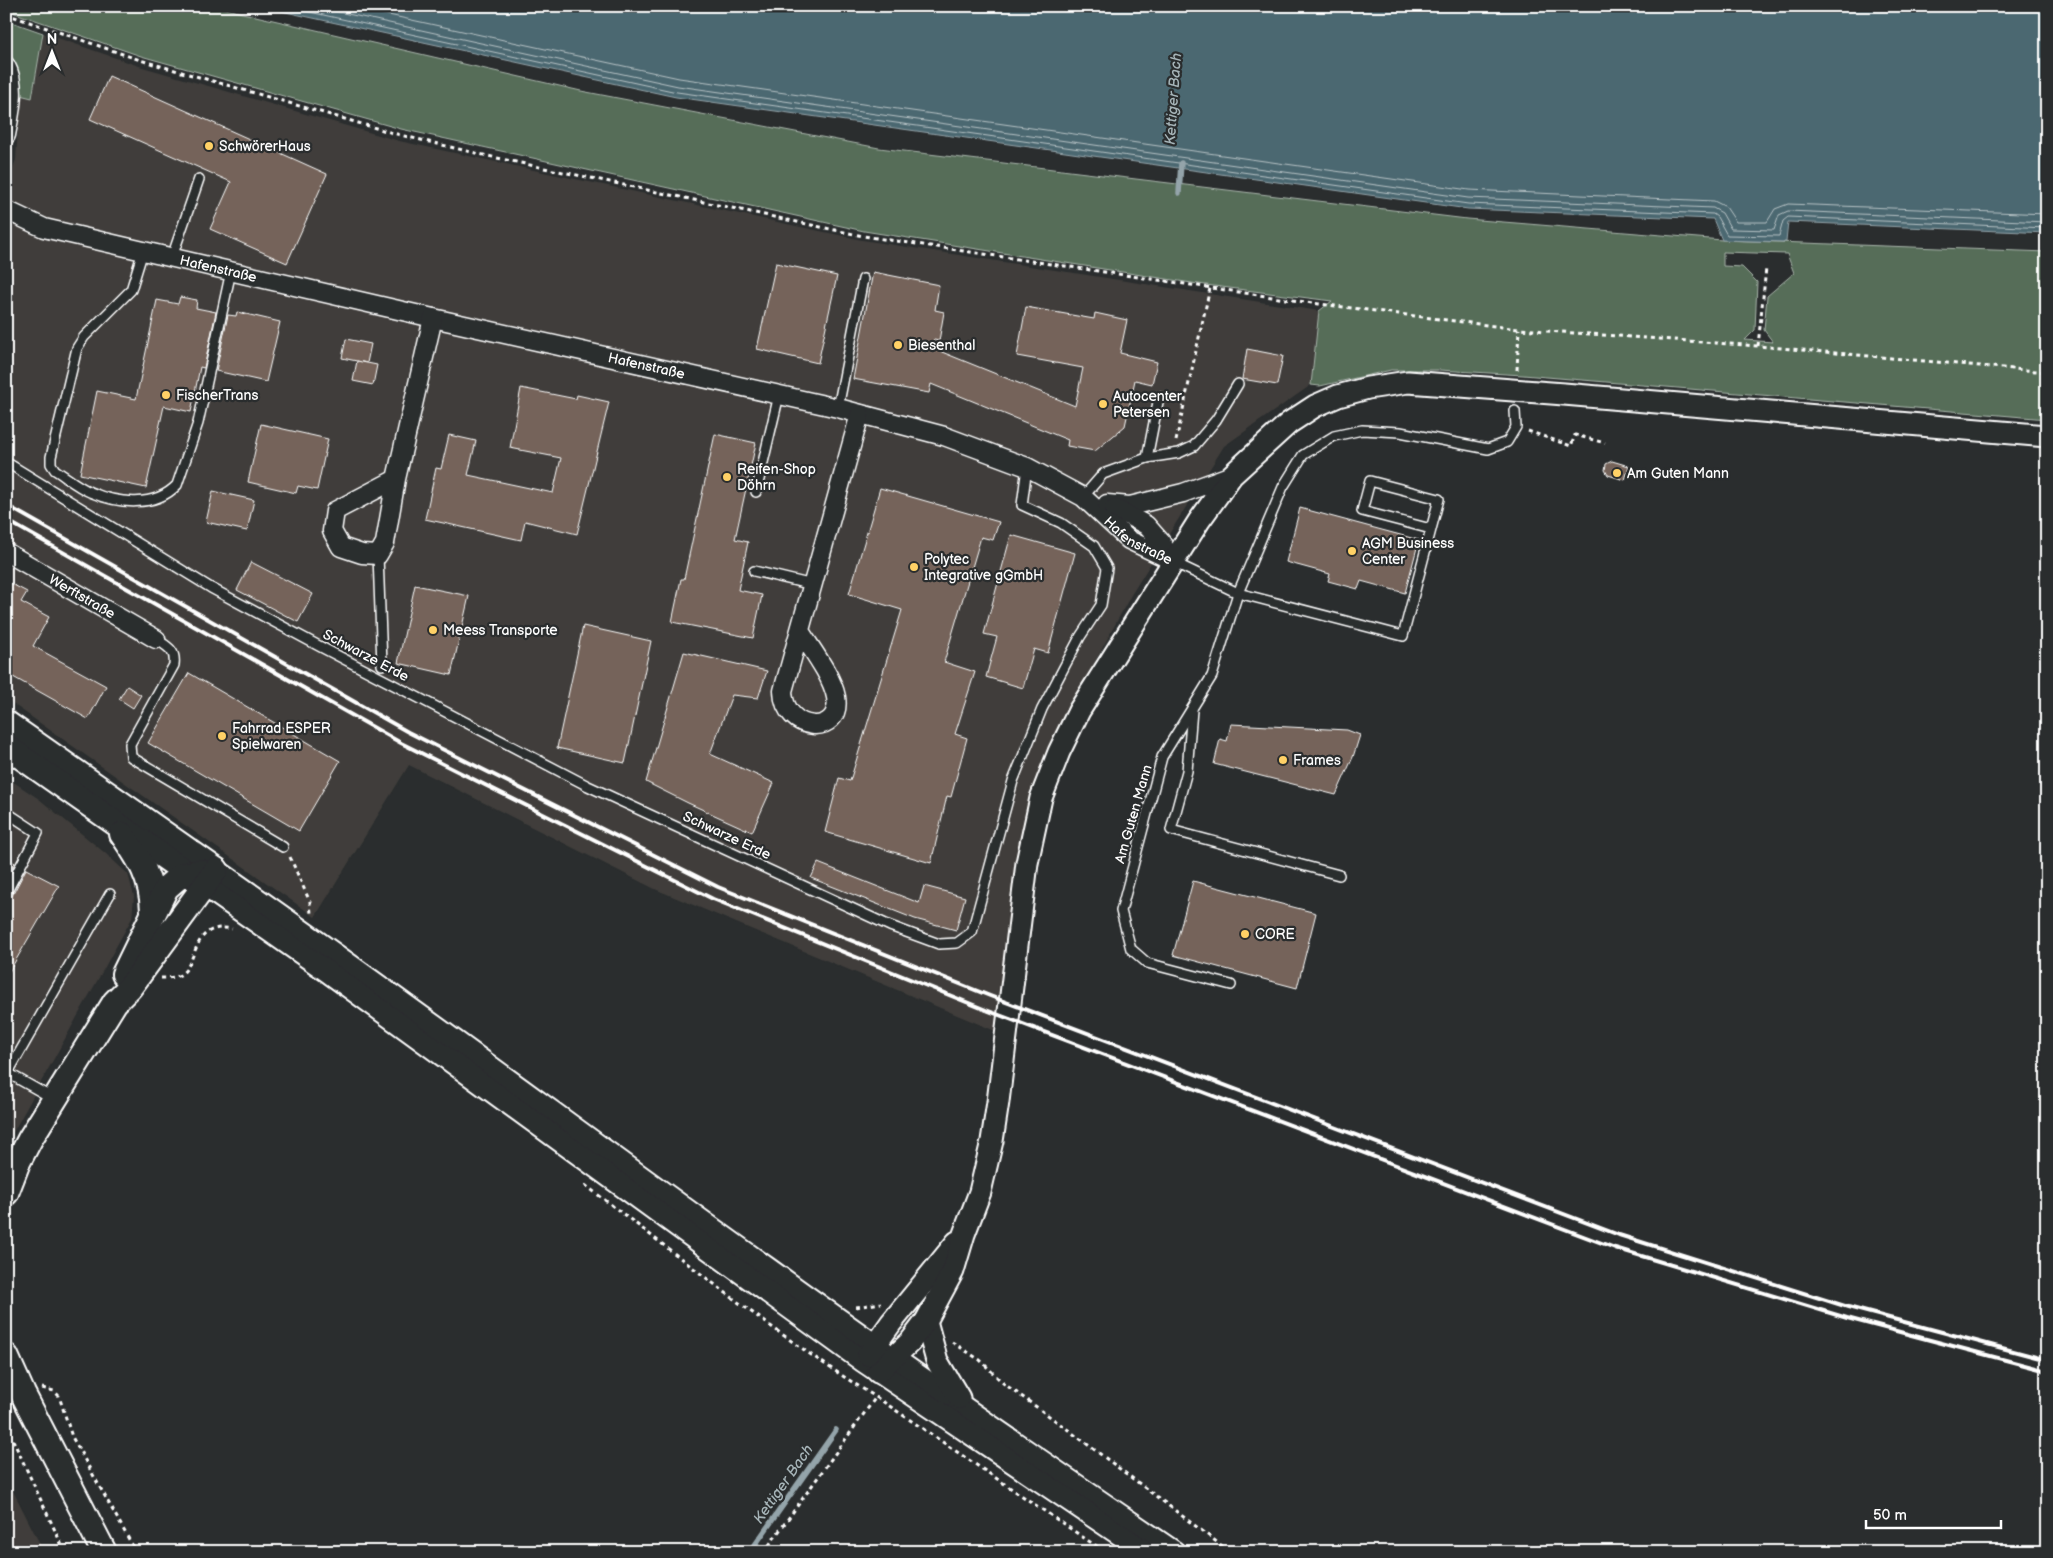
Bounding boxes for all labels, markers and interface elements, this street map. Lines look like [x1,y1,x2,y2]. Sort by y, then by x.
north arrow [28,28,78,78]
text: N [47,31,57,48]
water label: Kettiger Bach [1161,52,1186,146]
place label: SchwörerHaus [219,138,311,155]
marker: SchwörerHaus [203,140,215,152]
street label: Hafenstraße [178,252,258,286]
place label: Biesenthal [908,337,975,354]
marker: Biesenthal [892,339,904,351]
street label: Hafenstraße [606,349,686,383]
place label: FischerTrans [176,387,258,404]
place label: Autocenter Petersen [1113,388,1183,421]
marker: FischerTrans [160,389,172,401]
marker: Autocenter Petersen [1097,398,1109,410]
place label: Reifen-Shop Döhrn [737,461,816,494]
place label: Am Guten Mann [1627,465,1729,482]
marker: Am Guten Mann [1611,467,1623,479]
marker: Reifen-Shop Döhrn [721,471,733,483]
street label: Hafenstraße [1100,513,1175,568]
place label: AGM Business Center [1362,535,1454,568]
marker: AGM Business Center [1346,545,1358,557]
place label: Polytec Integrative gGmbH [924,551,1043,584]
marker: Polytec Integrative gGmbH [908,561,920,573]
street label: Werftstraße [46,571,118,622]
place label: Meess Transporte [443,622,558,639]
marker: Meess Transporte [427,624,439,636]
street label: Schwarze Erde [320,626,412,685]
place label: Fahrrad ESPER Spielwaren [232,720,331,753]
marker: Fahrrad ESPER Spielwaren [216,730,228,742]
place label: Frames [1293,752,1341,769]
marker: Frames [1277,754,1289,766]
street label: Am Guten Mann [1111,763,1156,865]
street label: Schwarze Erde [680,808,773,863]
place label: CORE [1255,926,1295,943]
marker: CORE [1239,928,1251,940]
water label: Kettiger Bach [749,1441,818,1528]
scale bar [1866,1498,2000,1530]
text: 50 m [1873,1506,1907,1525]

